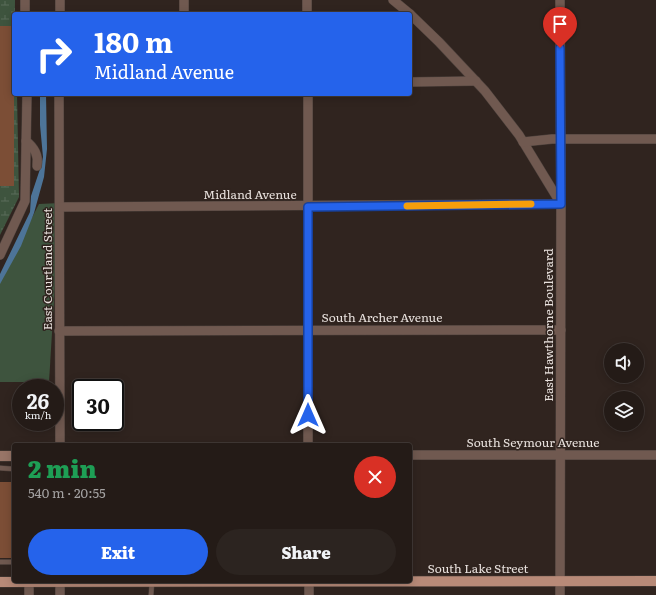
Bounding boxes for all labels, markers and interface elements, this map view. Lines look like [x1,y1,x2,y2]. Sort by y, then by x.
pin [543,7.0,577,48]
icon: arrive [549,13,571,35]
text: 180 m [94,20,173,62]
icon: right [28,28,80,80]
text: Midland Avenue [94,58,234,85]
street label: Midland Avenue [203,185,297,203]
street label: East Courtland Street [38,208,56,330]
street label: East Hawthorne Boulevard [539,248,557,402]
street label: South Archer Avenue [322,308,442,326]
map controls [604,343,644,431]
button: sound [604,343,644,383]
speed limit sign: 30 [72,379,124,431]
text: 26 [27,385,49,415]
button: layers [604,391,644,431]
position arrow [287,394,329,436]
text: km/h [25,407,51,422]
street label: South Seymour Avenue [466,433,600,451]
text: 2 min [28,450,97,485]
button: close [354,456,396,498]
text: 540 m · 20:55 [28,483,106,502]
button: Exit [28,529,208,575]
button: Share [216,529,396,575]
street label: South Lake Street [428,559,529,577]

